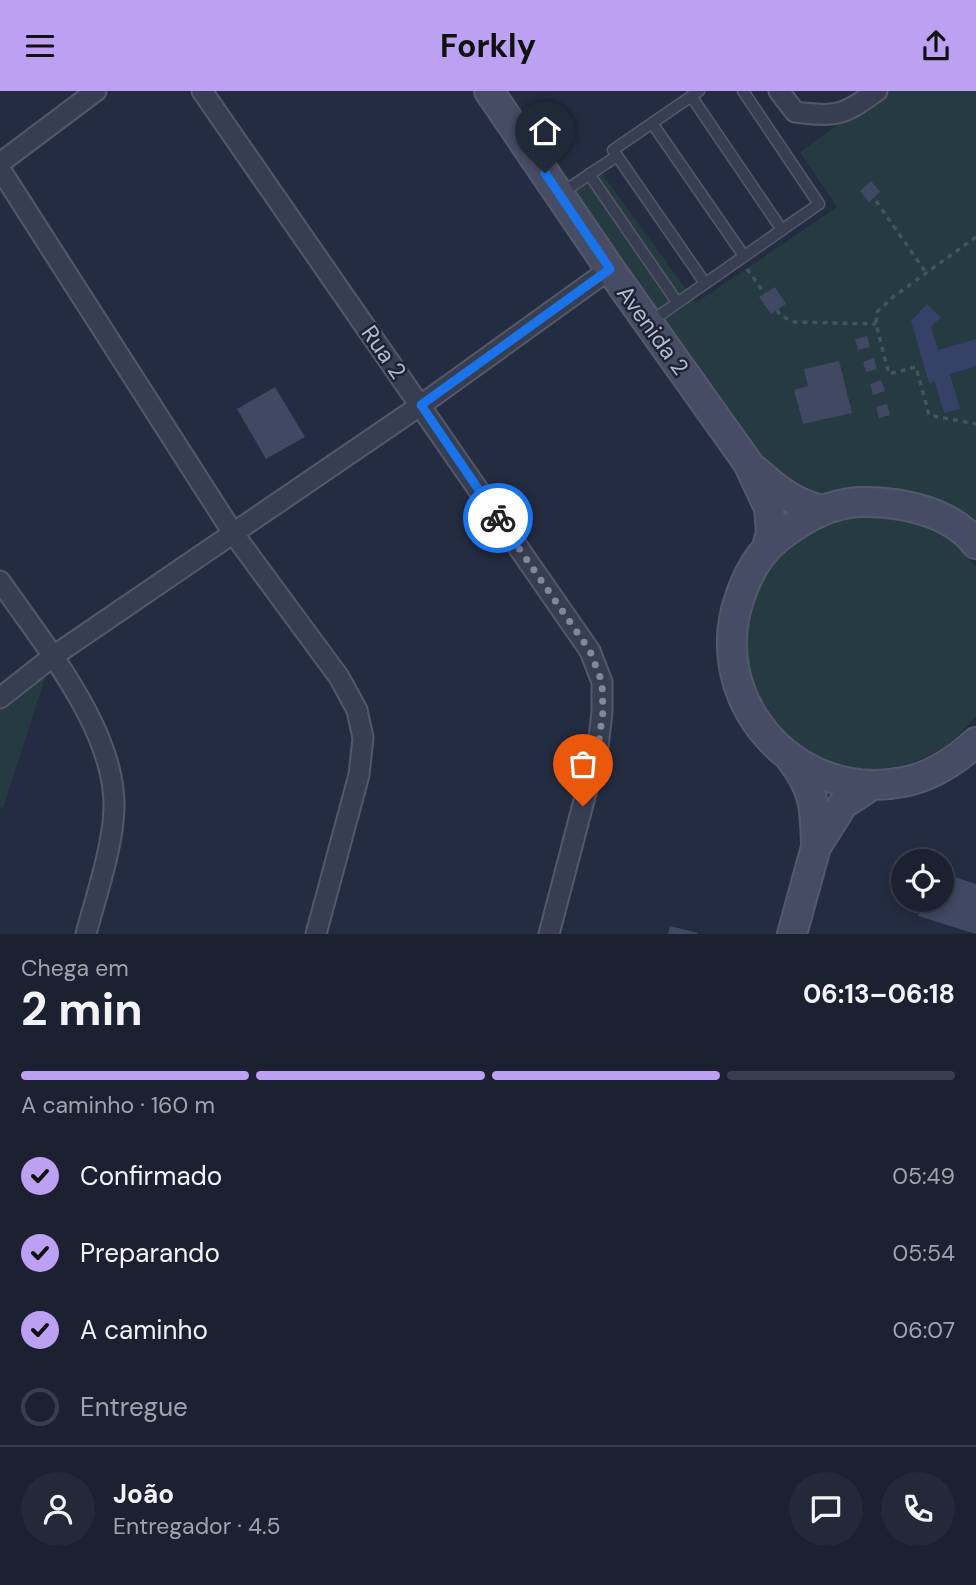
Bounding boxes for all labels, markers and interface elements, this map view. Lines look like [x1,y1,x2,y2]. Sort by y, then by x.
text: Forkly [440,25,536,67]
icon: menu [21,27,59,65]
icon: share [917,27,955,65]
pin [515,101,575,173]
icon: home [526,112,564,150]
street label: Avenida 2 [610,279,696,381]
street label: Rua 2 [355,319,413,385]
courier [463,483,533,553]
icon: bike [479,499,517,537]
pin [553,734,613,806]
icon: bag [564,745,602,783]
map controls [891,849,954,912]
button: locate [891,849,954,912]
text: Chega em [21,953,129,983]
text: 06:13–06:18 [803,977,955,1011]
text: 2 min [21,979,143,1039]
text: A caminho · 160 m [21,1090,215,1120]
icon: check [21,1157,59,1195]
text: Confirmado [80,1159,222,1193]
text: 05:49 [892,1161,955,1191]
icon: check [21,1234,59,1272]
text: Preparando [80,1236,220,1270]
text: 05:54 [893,1238,955,1268]
icon: check [21,1311,59,1349]
text: A caminho [80,1313,208,1347]
text: 06:07 [892,1315,955,1345]
text: Entregue [80,1390,188,1424]
button: person [21,1472,95,1546]
button: chat [789,1472,863,1546]
button: phone [881,1472,955,1546]
text: João [113,1477,174,1511]
text: Entregador · 4.5 [113,1511,281,1541]

